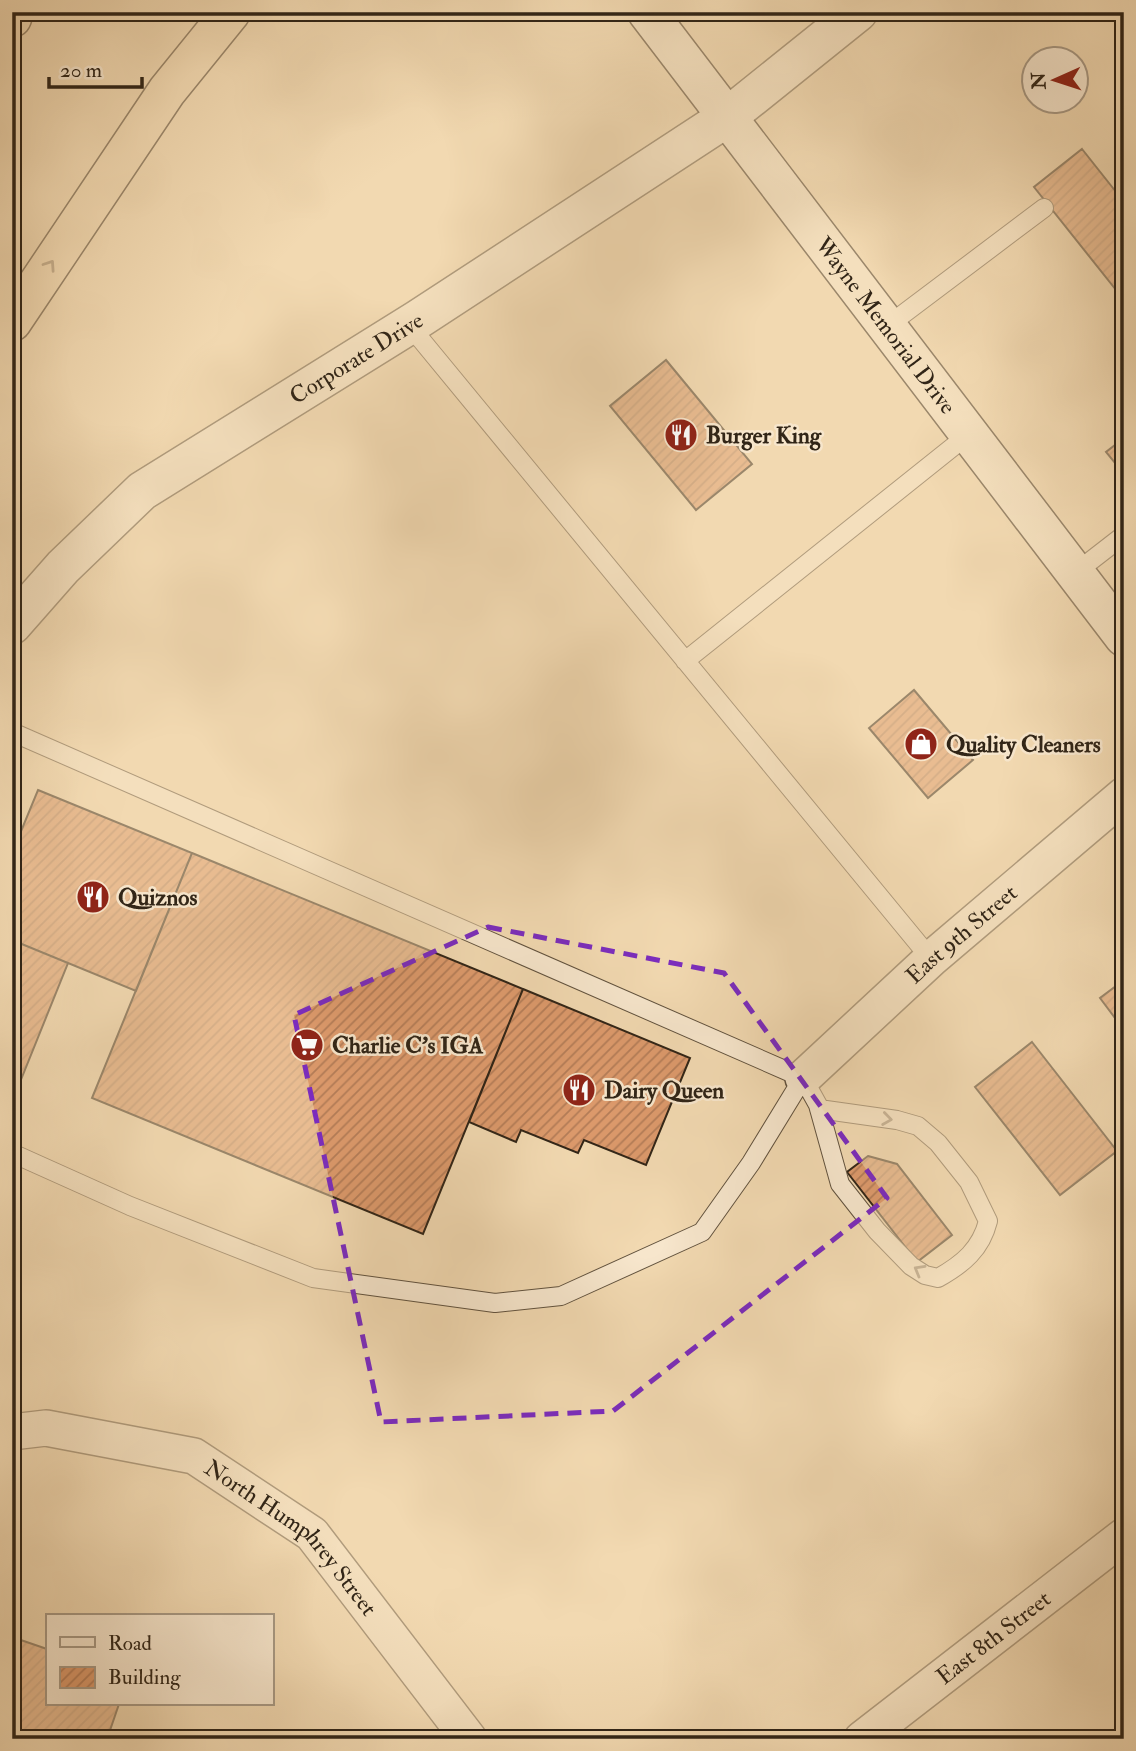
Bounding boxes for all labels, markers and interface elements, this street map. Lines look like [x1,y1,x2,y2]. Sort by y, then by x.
scale bar [49,46,142,90]
north arrow [1020,46,1090,116]
text: 20 m [60,57,102,84]
text: N [1027,71,1052,91]
street label: Wayne Memorial Drive [809,230,963,420]
one-way arrow [42,260,54,273]
street label: Corporate Drive [284,305,429,410]
restaurant icon: Burger King [662,416,700,454]
place label: Burger King [706,421,823,451]
shop icon: Quality Cleaners [902,725,940,763]
place label: Quality Cleaners [946,730,1101,760]
restaurant icon: Quiznos [74,878,112,916]
street label: East 9th Street [899,878,1023,990]
place label: Quiznos [118,883,197,912]
supermarket icon: Charlie C's IGA [288,1026,326,1064]
place label: Charlie C's IGA [332,1031,484,1060]
restaurant icon: Dairy Queen [560,1071,598,1109]
place label: Dairy Queen [604,1076,724,1106]
one-way arrow [881,1111,893,1126]
one-way arrow [914,1265,927,1278]
street label: North Humphrey Street [199,1453,384,1621]
street label: East 8th Street [930,1584,1056,1691]
legend [46,1614,273,1706]
text: Road [108,1630,153,1657]
text: Building [108,1664,181,1691]

